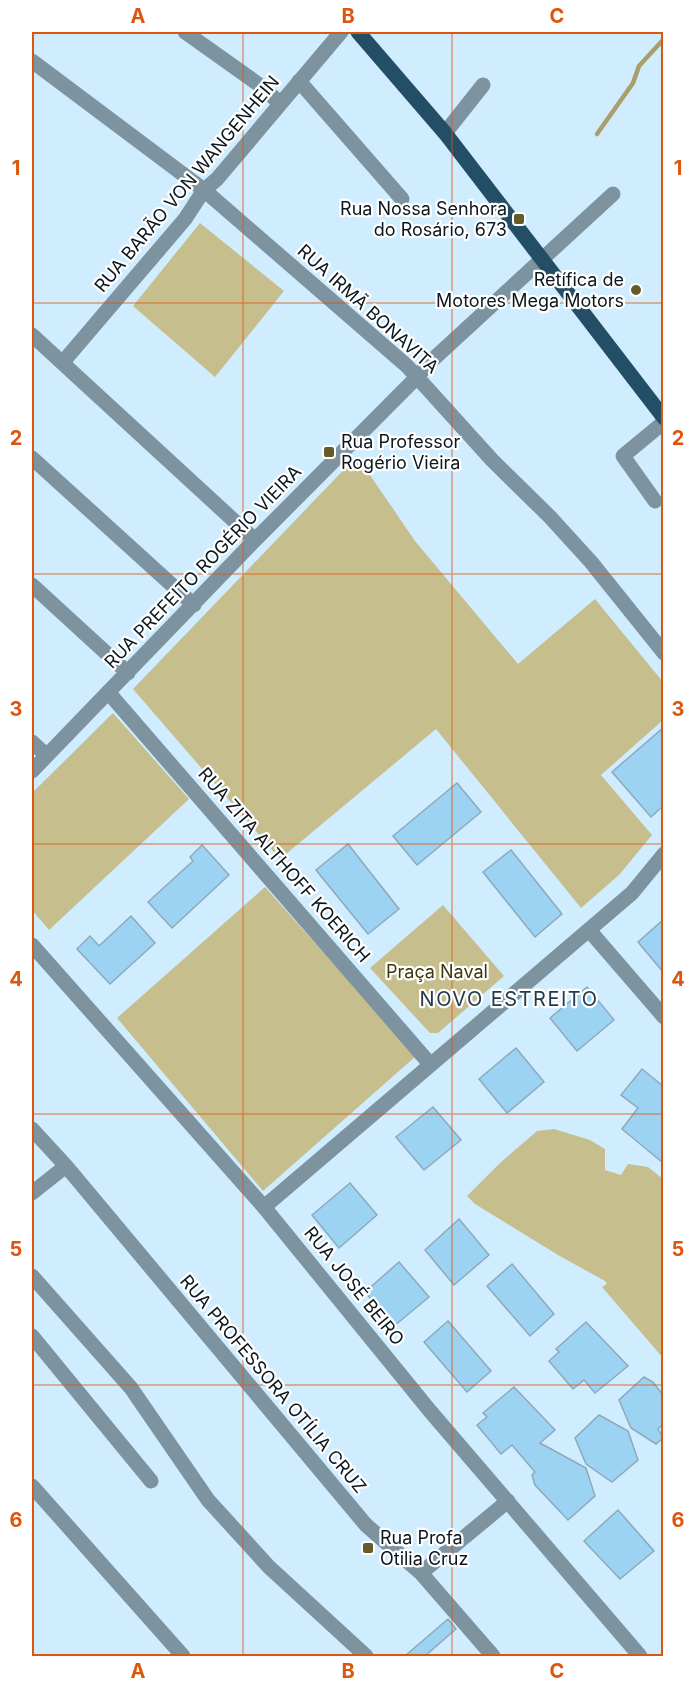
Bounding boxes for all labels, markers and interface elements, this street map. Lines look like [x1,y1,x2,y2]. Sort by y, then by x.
text: A [131,4,146,28]
text: B [341,4,355,28]
text: C [550,4,564,28]
street label: RUA BARÃO VON WANGENHEIN [89,71,283,296]
text: 1 [12,156,20,180]
text: 1 [674,156,682,180]
place label: Rua Nossa Senhora do Rosário, 673 [340,198,507,240]
marker: Rua Nossa Senhora do Rosário, 673 [512,212,526,226]
street label: RUA IRMÃ BONAVITA [294,239,444,377]
place label: Retífica de Motores Mega Motors [436,269,624,311]
marker: Retífica de Motores Mega Motors [629,283,643,297]
text: 2 [10,426,22,450]
text: 2 [672,426,684,450]
place label: Rua Professor Rogério Vieira [341,431,461,473]
marker: Rua Professor Rogério Vieira [322,445,336,459]
street label: RUA PREFEITO ROGÉRIO VIEIRA [99,460,305,672]
text: 3 [10,697,22,721]
text: 3 [672,697,684,721]
street label: RUA ZITA ALTHOFF KOERICH [194,763,375,966]
park label: Praça Naval [386,961,488,982]
text: 4 [9,967,23,991]
text: 4 [671,967,685,991]
district label: NOVO ESTREITO [420,987,598,1011]
street label: RUA JOSÉ BEIRO [300,1222,409,1349]
text: 5 [10,1237,22,1261]
text: 5 [672,1237,684,1261]
street label: RUA PROFESSORA OTÍLIA CRUZ [176,1270,372,1497]
text: 6 [10,1508,23,1532]
text: 6 [672,1508,685,1532]
place label: Rua Profa Otilia Cruz [380,1527,468,1569]
marker: Rua Profa Otilia Cruz [361,1541,375,1555]
text: A [131,1659,146,1683]
text: B [341,1659,355,1683]
text: C [550,1659,564,1683]

